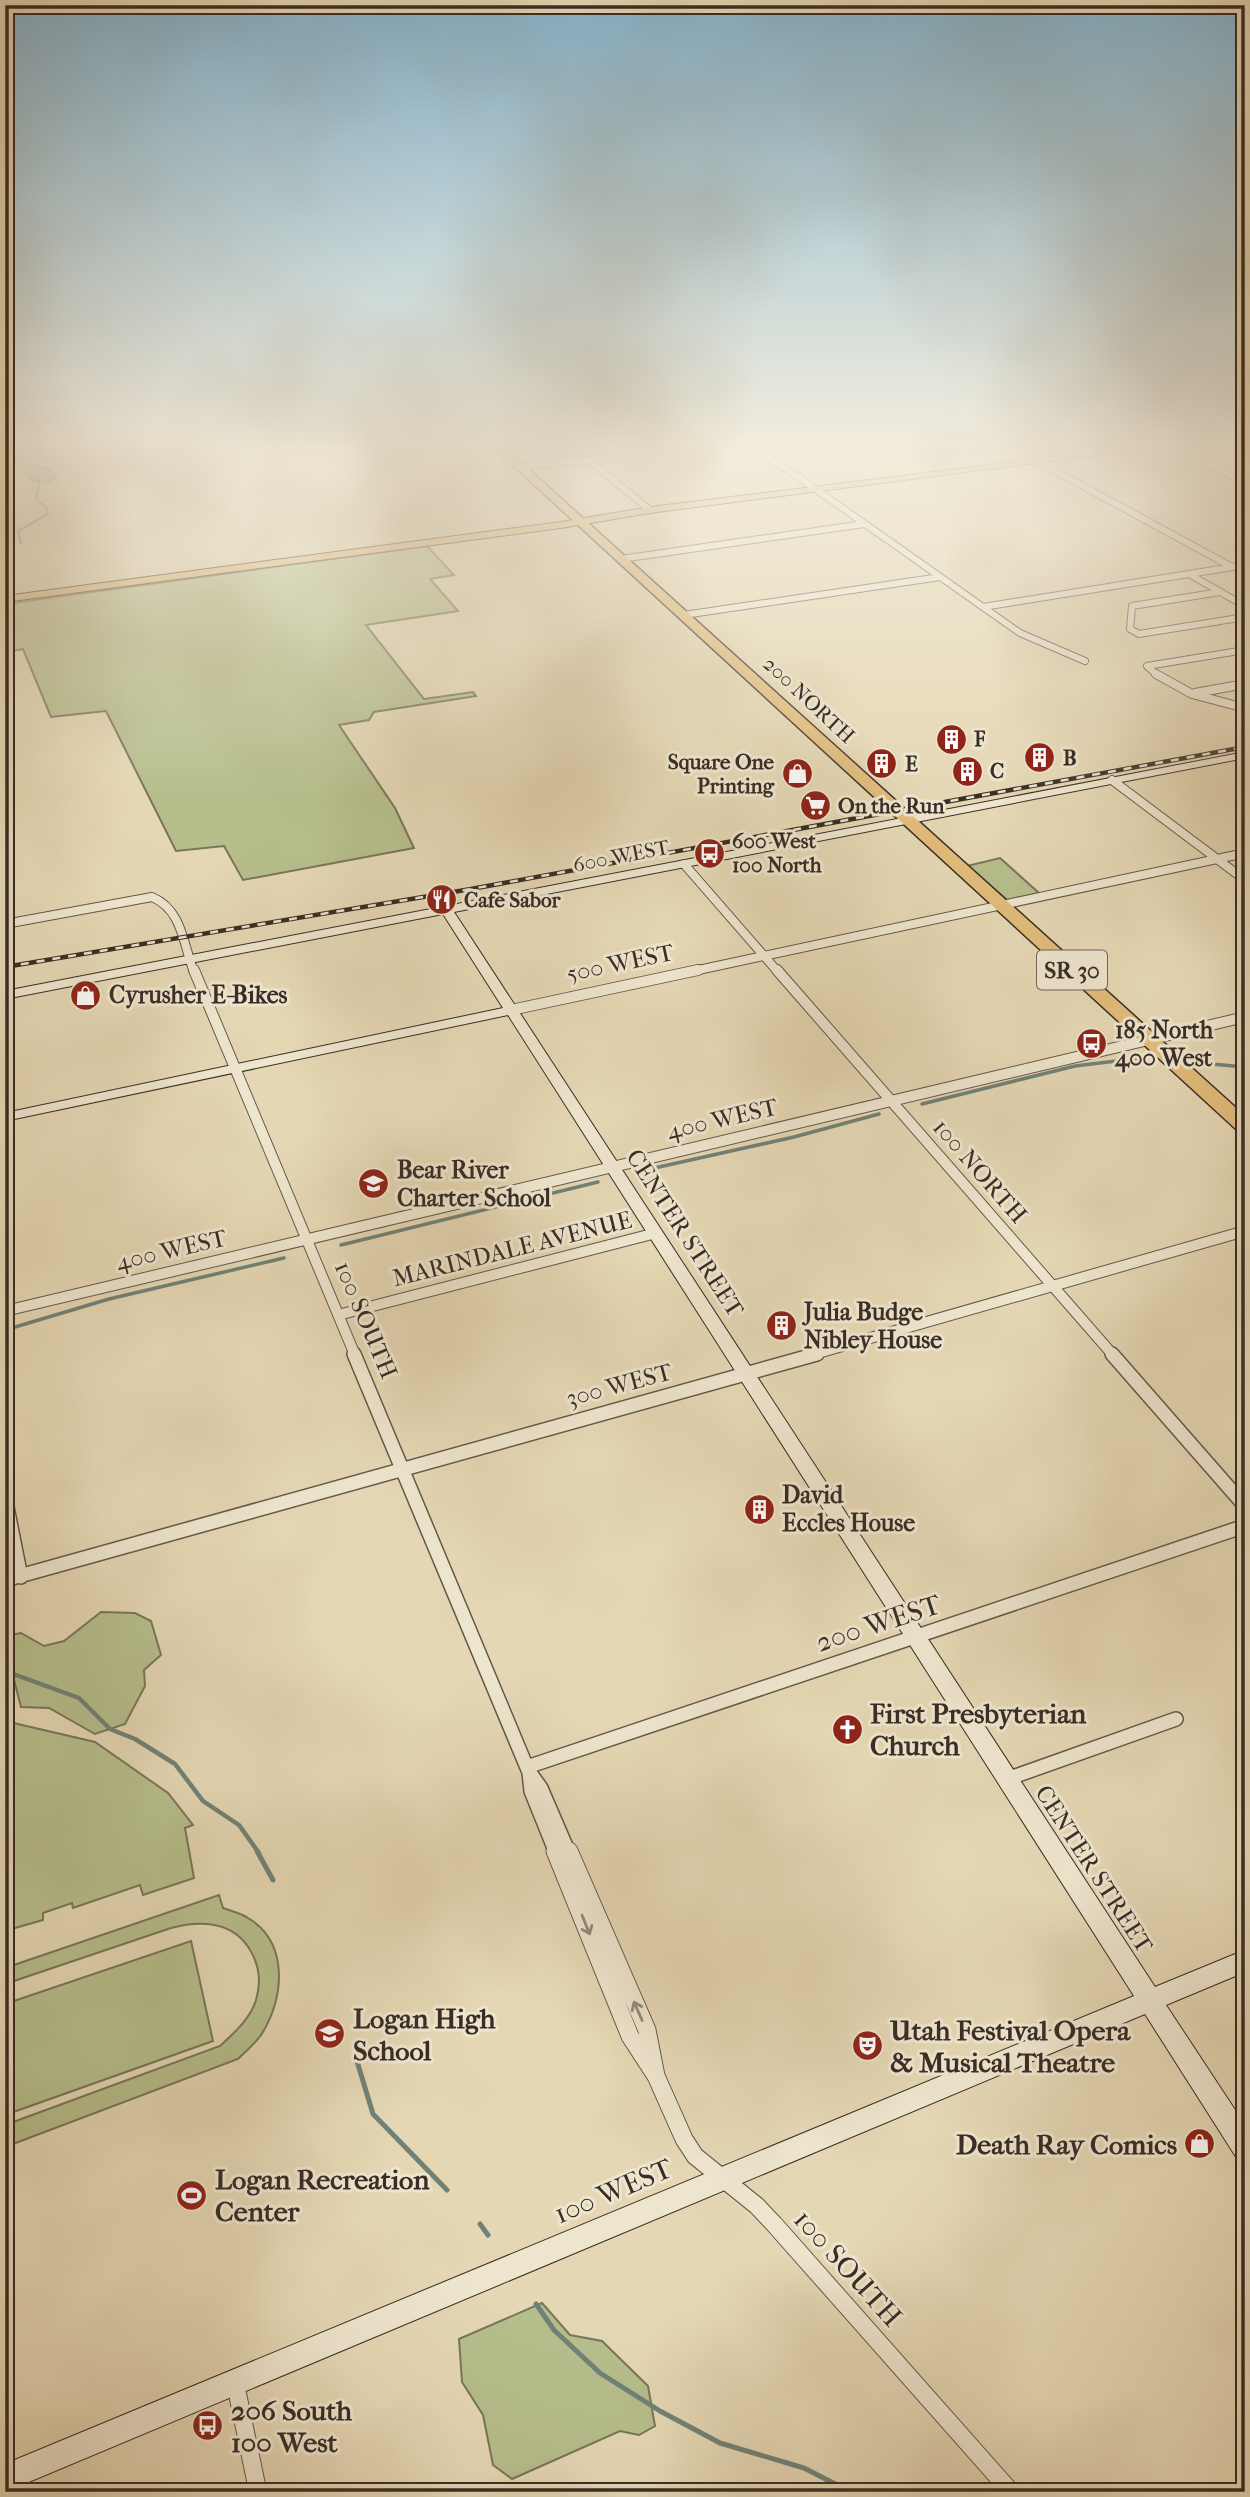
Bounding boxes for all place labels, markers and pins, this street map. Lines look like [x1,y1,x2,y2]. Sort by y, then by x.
building icon: F [934,722,968,756]
place label: F [973,727,986,751]
building icon: B [1023,741,1057,775]
place label: B [1063,746,1077,770]
building icon: E [865,747,899,781]
place label: Square One Printing [668,750,775,798]
place label: E [905,752,918,776]
building icon: C [950,754,984,788]
shop icon: Square One Printing [780,757,814,791]
place label: C [990,759,1004,783]
supermarket icon: On the Run [798,789,832,823]
place label: On the Run [838,794,945,818]
place label: 600 West 100 North [732,829,822,877]
bus stop icon: 600 West 100 North [692,836,726,870]
restaurant icon: Cafe Sabor [424,883,458,917]
place label: Cafe Sabor [464,888,561,912]
shop icon: Cyrusher E-Bikes [69,978,103,1012]
place label: Cyrusher E-Bikes [109,981,288,1009]
place label: 185 North 400 West [1114,1016,1214,1073]
bus stop icon: 185 North 400 West [1075,1027,1109,1061]
place label: Bear River Charter School [397,1156,551,1212]
school or university icon: Bear River Charter School [357,1167,391,1201]
place label: Julia Budge Nibley House [802,1298,942,1354]
building icon: Julia Budge Nibley House [764,1309,798,1343]
place label: David Eccles House [782,1481,915,1537]
building icon: David Eccles House [742,1492,776,1526]
place label: First Presbyterian Church [870,1697,1087,1762]
church icon: First Presbyterian Church [830,1712,864,1746]
place label: Logan High School [353,2002,496,2067]
place label: Utah Festival Opera & Musical Theatre [890,2014,1131,2079]
school or university icon: Logan High School [313,2017,347,2051]
theatre icon: Utah Festival Opera & Musical Theatre [850,2029,884,2063]
shop icon: Death Ray Comics [1183,2127,1217,2161]
place label: Death Ray Comics [956,2128,1177,2161]
place label: Logan Recreation Center [215,2163,430,2228]
sports icon: Logan Recreation Center [175,2178,209,2212]
place label: 206 South 100 West [231,2394,352,2459]
bus stop icon: 206 South 100 West [191,2409,225,2443]

